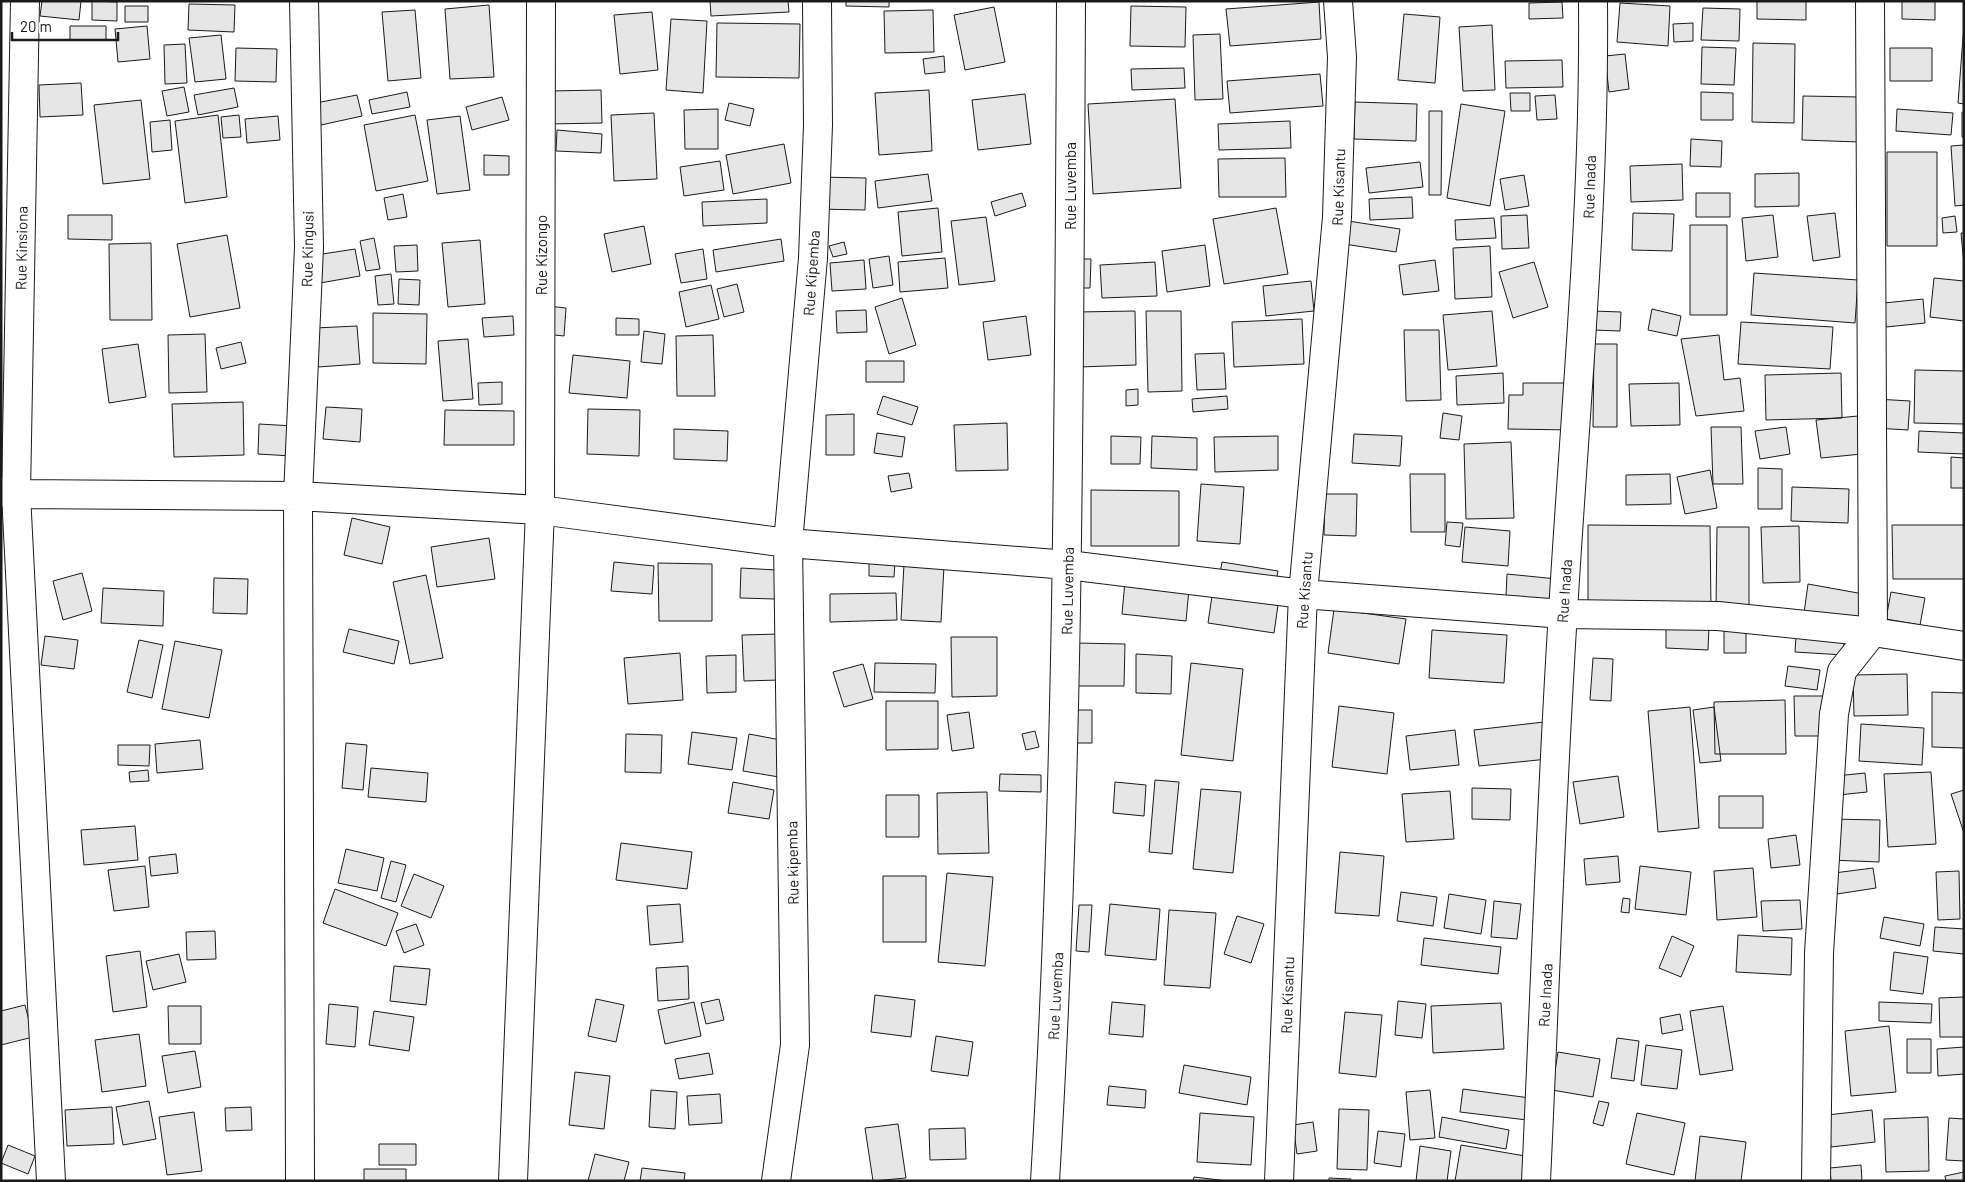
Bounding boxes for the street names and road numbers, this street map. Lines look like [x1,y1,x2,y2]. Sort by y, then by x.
street label: Rue Luvemba [1061,142,1079,230]
street label: Rue Kisantu [1328,148,1348,226]
street label: Rue Inada [1579,155,1599,219]
street label: Rue Kinsiona [11,206,31,290]
street label: Rue Kingusi [297,211,317,287]
street label: Rue Kizongo [532,215,550,295]
street label: Rue Kipemba [799,230,823,316]
street label: Rue Luvemba [1057,547,1077,635]
street label: Rue Kisantu [1292,551,1316,629]
street label: Rue Inada [1553,559,1575,623]
street label: Rue kipemba [782,821,802,905]
street label: Rue Luvemba [1044,952,1066,1040]
street label: Rue Kisantu [1277,956,1297,1034]
street label: Rue Inada [1534,963,1556,1027]

